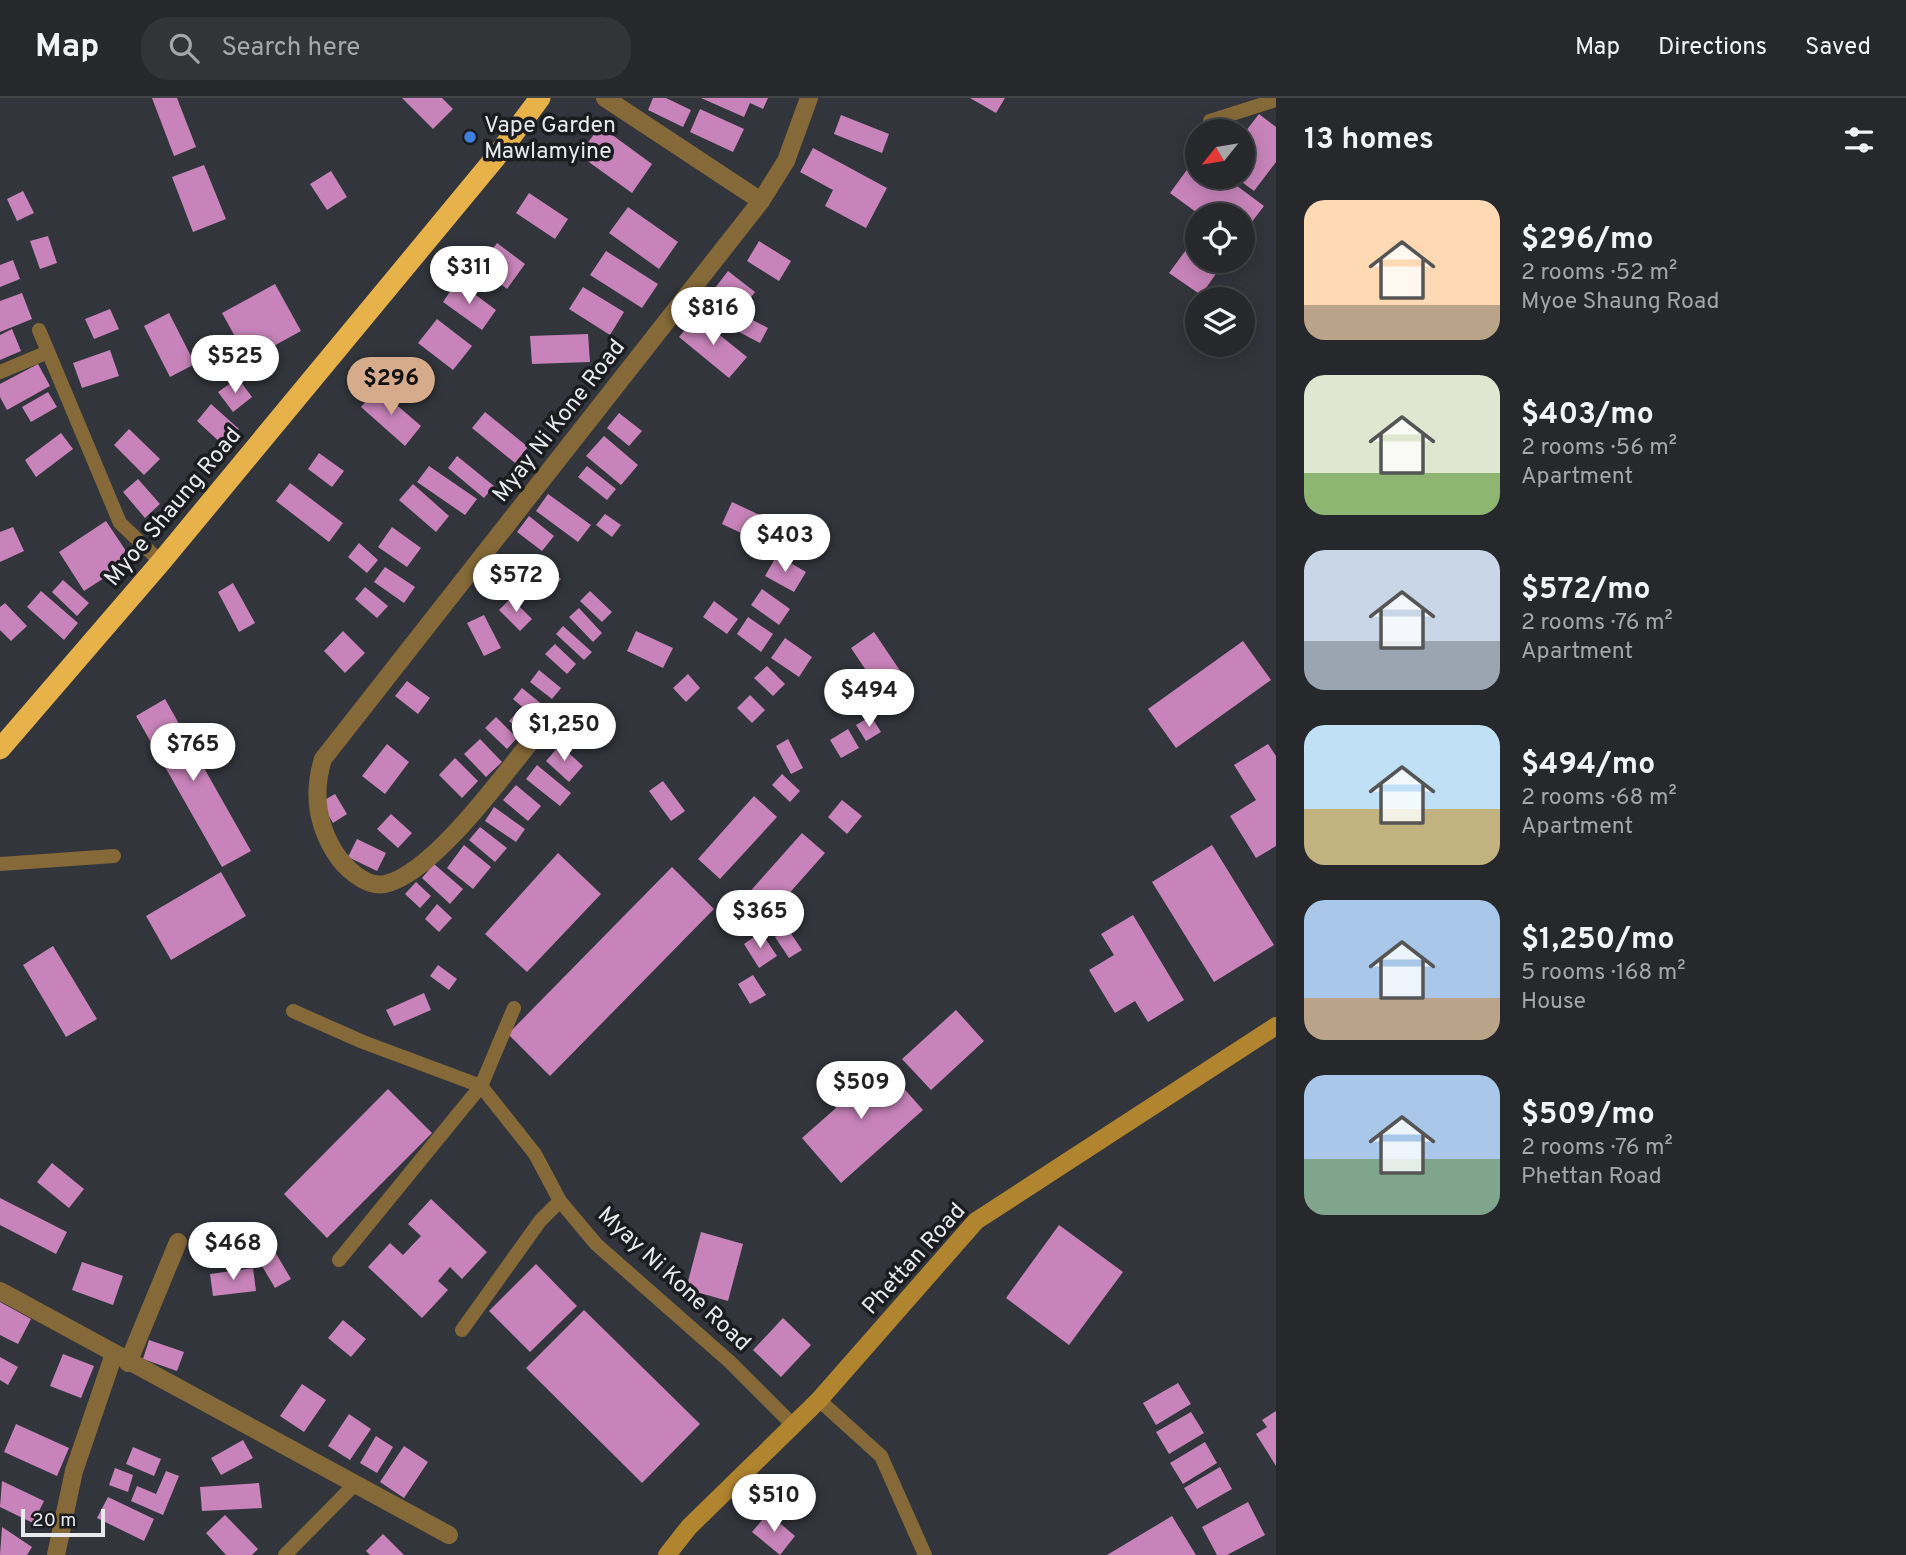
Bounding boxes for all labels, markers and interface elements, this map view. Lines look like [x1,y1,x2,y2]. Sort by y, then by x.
search box [141,17,631,80]
text: Map [35,27,99,69]
icon: search [165,29,203,67]
text: Search here [221,32,360,65]
text: Map [1575,33,1620,63]
text: Directions [1658,33,1767,63]
text: Saved [1805,33,1871,63]
place label: Vape Garden Mawlamyine [484,112,616,167]
north arrow [1185,119,1255,189]
map controls [1185,119,1255,357]
icon: filters [1840,121,1878,159]
text: 13 homes [1304,122,1434,159]
marker: Vape Garden Mawlamyine [462,129,478,145]
button: locate [1185,203,1255,273]
text: $296/mo [1521,222,1653,259]
icon: home [1360,228,1444,312]
pin: $311 [428,246,510,306]
text: $311 [446,254,492,283]
text: 2 rooms · 52 m² [1521,259,1677,288]
button: layers [1185,287,1255,357]
pin: $816 [672,288,754,347]
text: Myoe Shaung Road [1521,288,1719,317]
text: $816 [687,295,739,324]
street label: Myay Ni Kone Road [487,334,633,509]
pin: $525 [194,336,276,395]
text: $525 [207,343,263,372]
pin: $296 [350,358,432,417]
text: $296 [363,365,419,394]
text: $403/mo [1521,397,1654,434]
icon: home [1360,403,1444,487]
street label: Myoe Shaung Road [99,422,249,593]
text: 2 rooms · 56 m² [1521,434,1677,463]
text: Apartment [1521,463,1633,492]
pin: $403 [744,514,826,574]
text: $403 [756,522,814,551]
pin: $572 [475,554,557,614]
text: $572 [489,562,543,591]
text: $572/mo [1521,572,1651,609]
icon: home [1360,578,1444,662]
text: 2 rooms · 76 m² [1521,609,1673,638]
text: Apartment [1521,638,1633,667]
pin: $494 [828,670,910,729]
text: $494 [840,677,898,706]
pin: $1,250 [507,704,621,763]
text: $1,250 [528,711,600,740]
pin: $765 [152,724,234,783]
text: $765 [166,731,220,760]
text: $494/mo [1521,747,1655,784]
icon: home [1360,753,1444,837]
text: 2 rooms · 68 m² [1521,784,1677,813]
text: Apartment [1521,813,1633,842]
pin: $365 [719,890,801,950]
text: $365 [732,898,788,927]
text: $1,250/mo [1521,922,1674,959]
icon: home [1360,928,1444,1012]
text: 5 rooms · 168 m² [1521,959,1686,988]
text: House [1521,988,1586,1017]
pin: $509 [820,1062,902,1121]
text: $509 [832,1069,890,1098]
text: $509/mo [1521,1097,1655,1134]
icon: home [1360,1103,1444,1187]
text: 2 rooms · 76 m² [1521,1134,1673,1163]
text: Phettan Road [1521,1163,1662,1192]
street label: Phettan Road [857,1198,973,1322]
street label: Myay Ni Kone Road [591,1201,756,1358]
pin: $468 [192,1222,274,1282]
text: $468 [204,1230,262,1259]
pin: $510 [733,1474,815,1534]
text: $510 [748,1482,800,1511]
scale bar [21,1506,105,1538]
text: 20 m [32,1509,76,1533]

